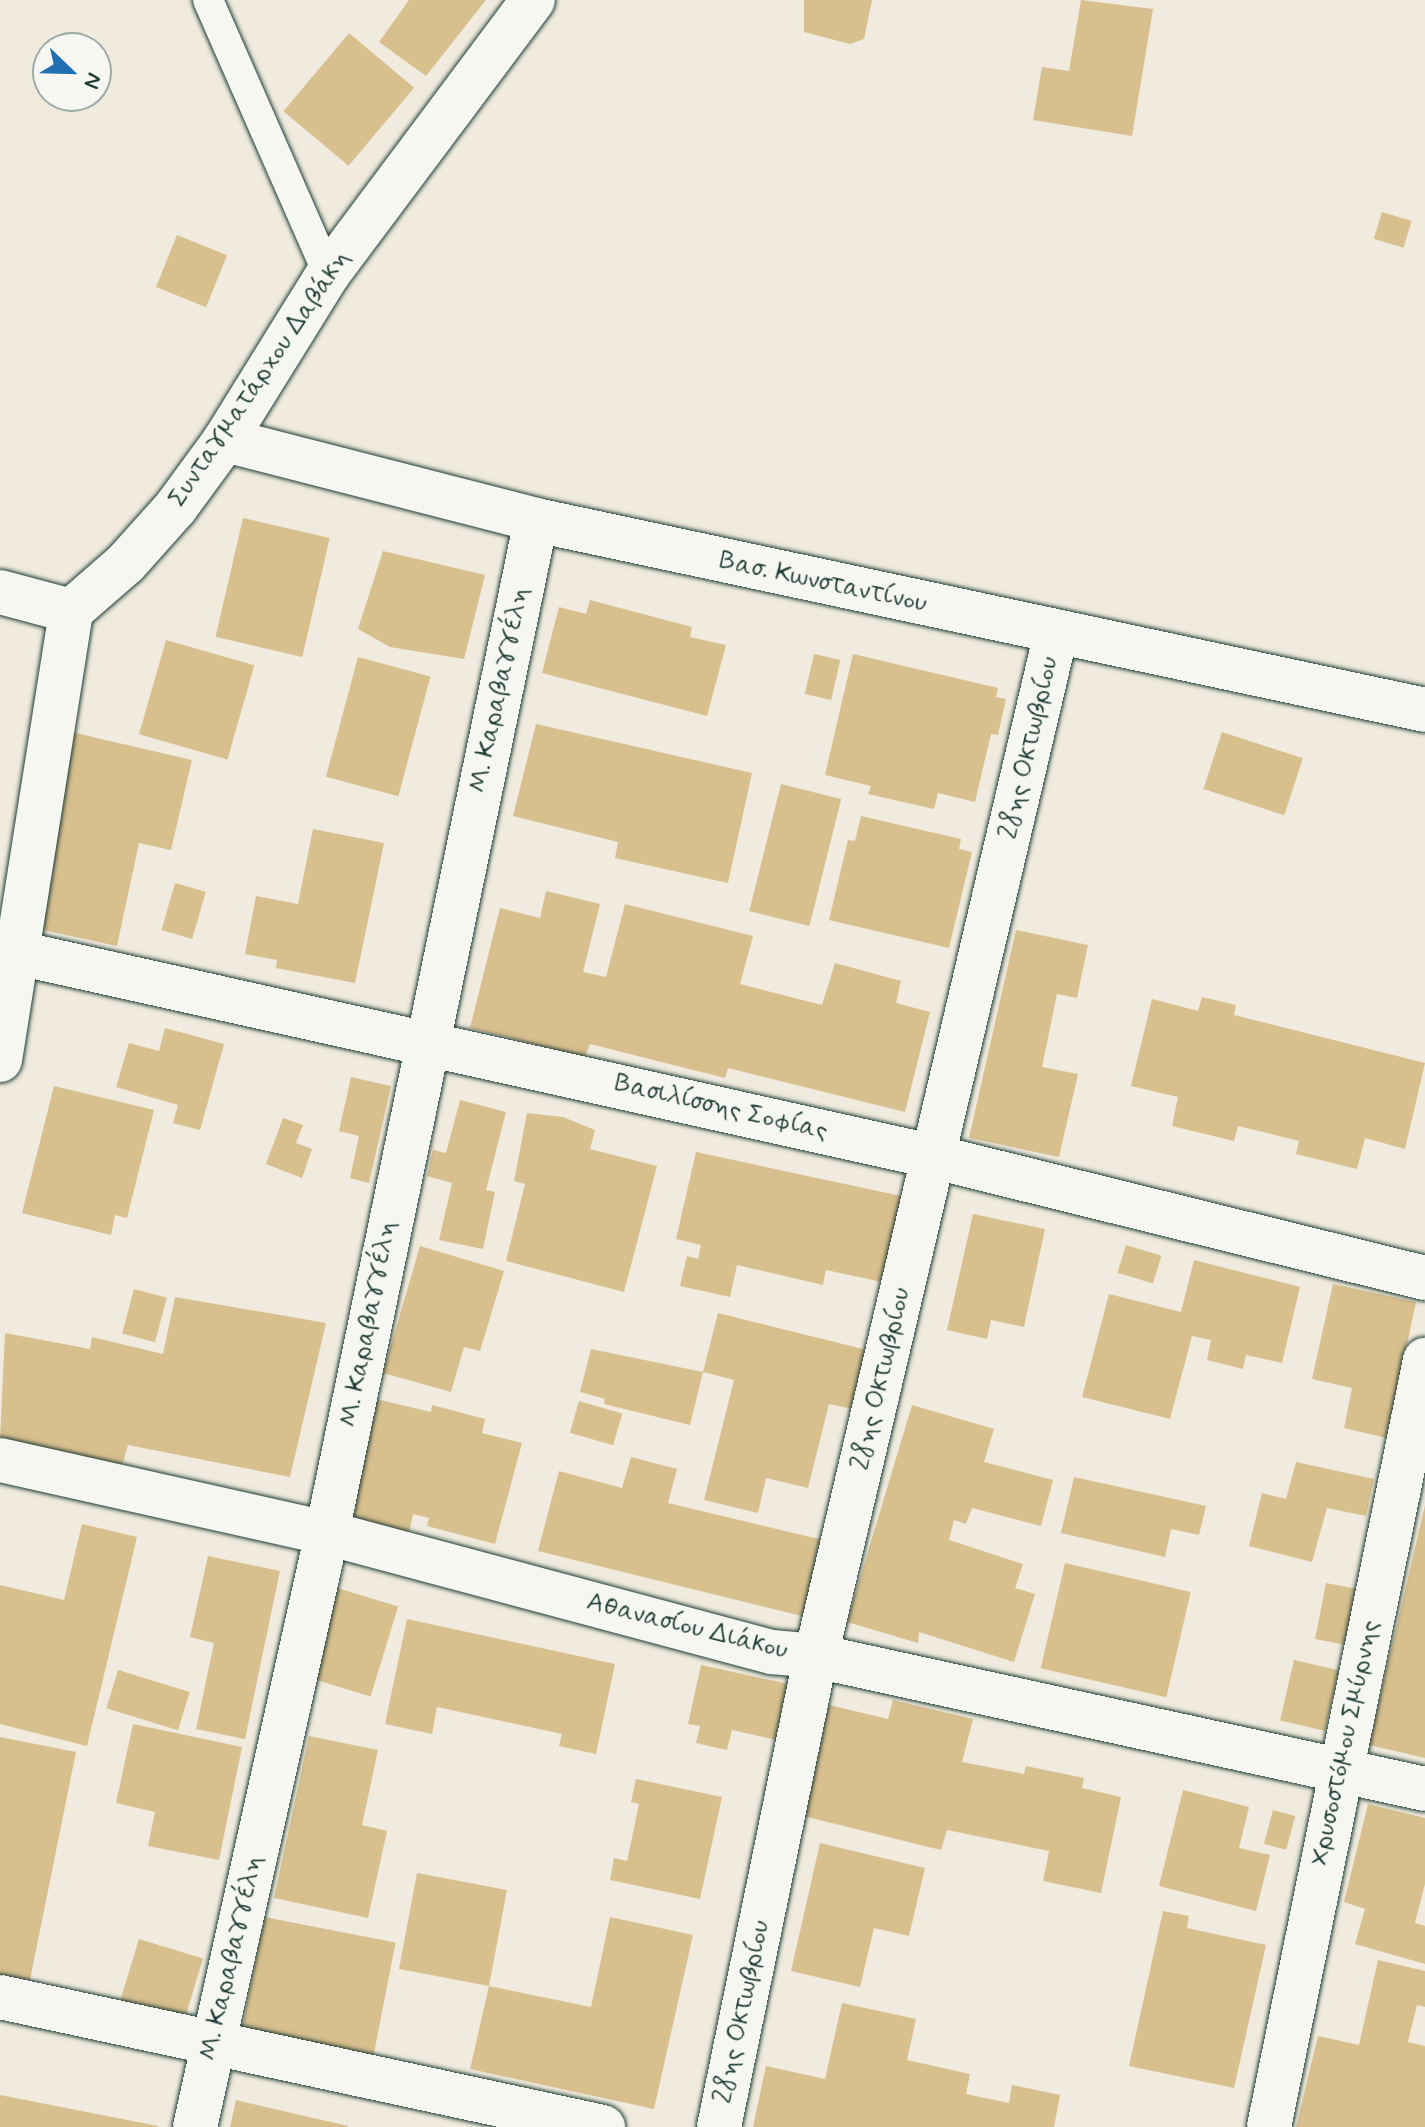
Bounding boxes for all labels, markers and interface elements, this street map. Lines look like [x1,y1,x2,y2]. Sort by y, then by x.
north arrow [32,32,112,112]
text: N [77,68,108,93]
street label: Συνταγματάρχου Δαβάκη [162,245,358,513]
street label: Βασ. Κωνσταντίνου [716,546,930,620]
street label: Μ. Καραβαγγέλη [463,584,537,796]
street label: 28ης Οκτωβρίου [994,654,1066,842]
street label: Βασιλίσσης Σοφίας [611,1068,831,1148]
street label: Μ. Καραβαγγέλη [334,1218,404,1430]
street label: 28ης Οκτωβρίου [846,1285,918,1473]
street label: Αθανασίου Διάκου [583,1587,791,1667]
street label: Χρυσοστόμου Σμύρνης [1305,1617,1387,1869]
street label: Μ. Καραβαγγέλη [193,1852,271,2064]
street label: 28ης Οκτωβρίου [708,1918,778,2106]

